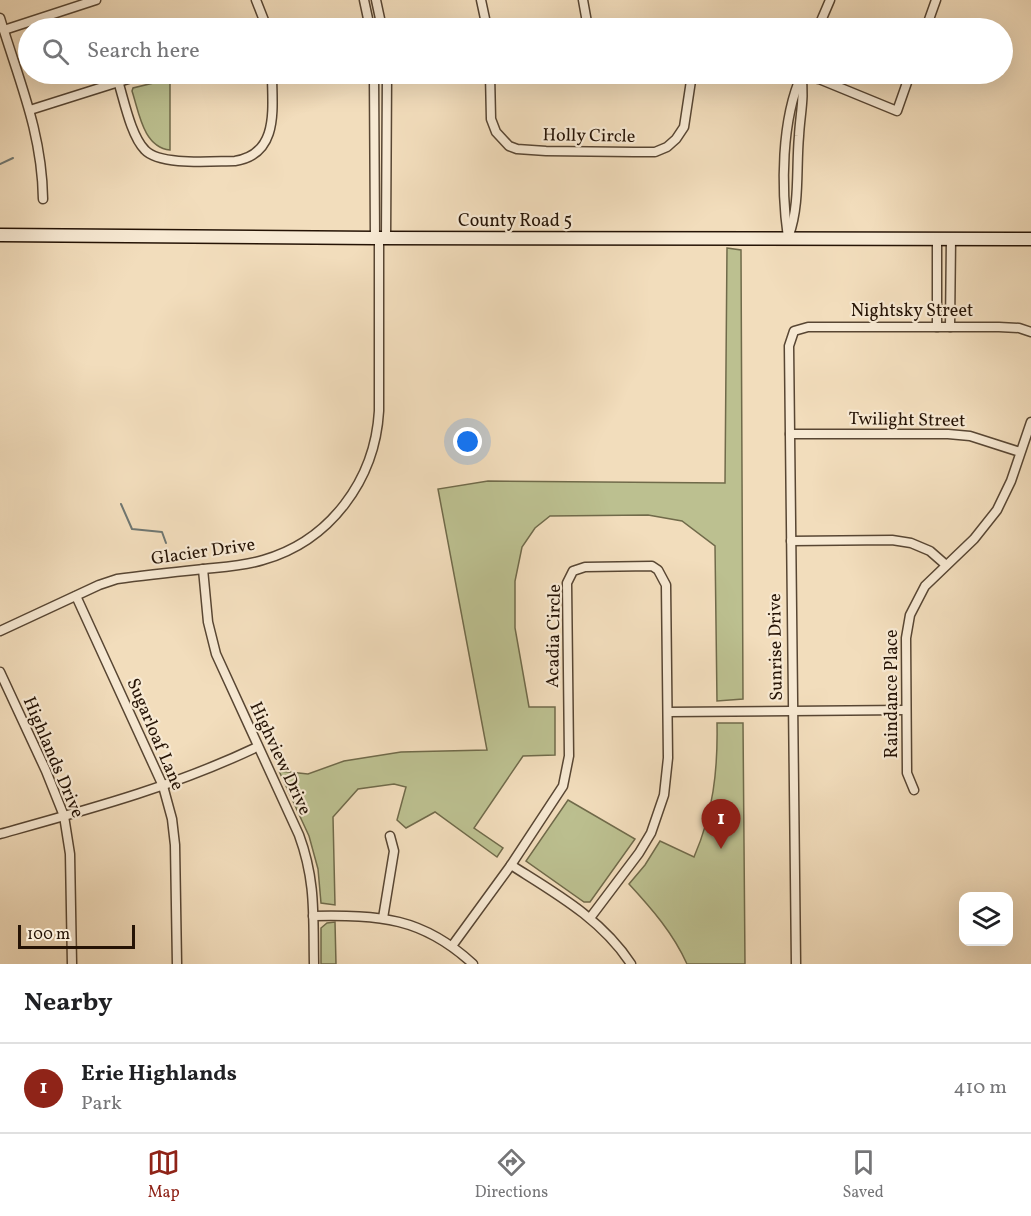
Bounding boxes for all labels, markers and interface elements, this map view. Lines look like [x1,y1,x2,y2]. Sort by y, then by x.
search box [18,18,1013,84]
icon: search [39,35,72,68]
text: Search here [87,36,200,67]
street label: Holly Circle [542,123,636,150]
street label: County Road 5 [458,209,572,234]
street label: Nightsky Street [851,299,973,324]
street label: Twilight Street [848,407,966,434]
your location [453,427,482,456]
street label: Glacier Drive [150,533,257,572]
street label: Acadia Circle [541,584,568,688]
street label: Sunrise Drive [763,593,790,701]
street label: Raindance Place [880,630,905,758]
street label: Sugarloaf Lane [120,675,189,795]
street label: Highlands Drive [16,693,89,822]
street label: Highview Drive [242,698,317,819]
pin: 1 [702,800,740,849]
map controls [959,892,1013,946]
button: layers [959,892,1013,946]
scale bar [18,922,135,950]
text: 100 m [27,924,70,946]
text: Nearby [24,985,113,1021]
text: Erie Highlands [81,1059,237,1090]
text: 1 [39,1074,48,1102]
text: 410 m [954,1074,1007,1102]
text: Park [81,1090,122,1118]
tab: Map [147,1146,180,1204]
tab: Directions [475,1146,548,1204]
tab: Saved [843,1146,884,1204]

